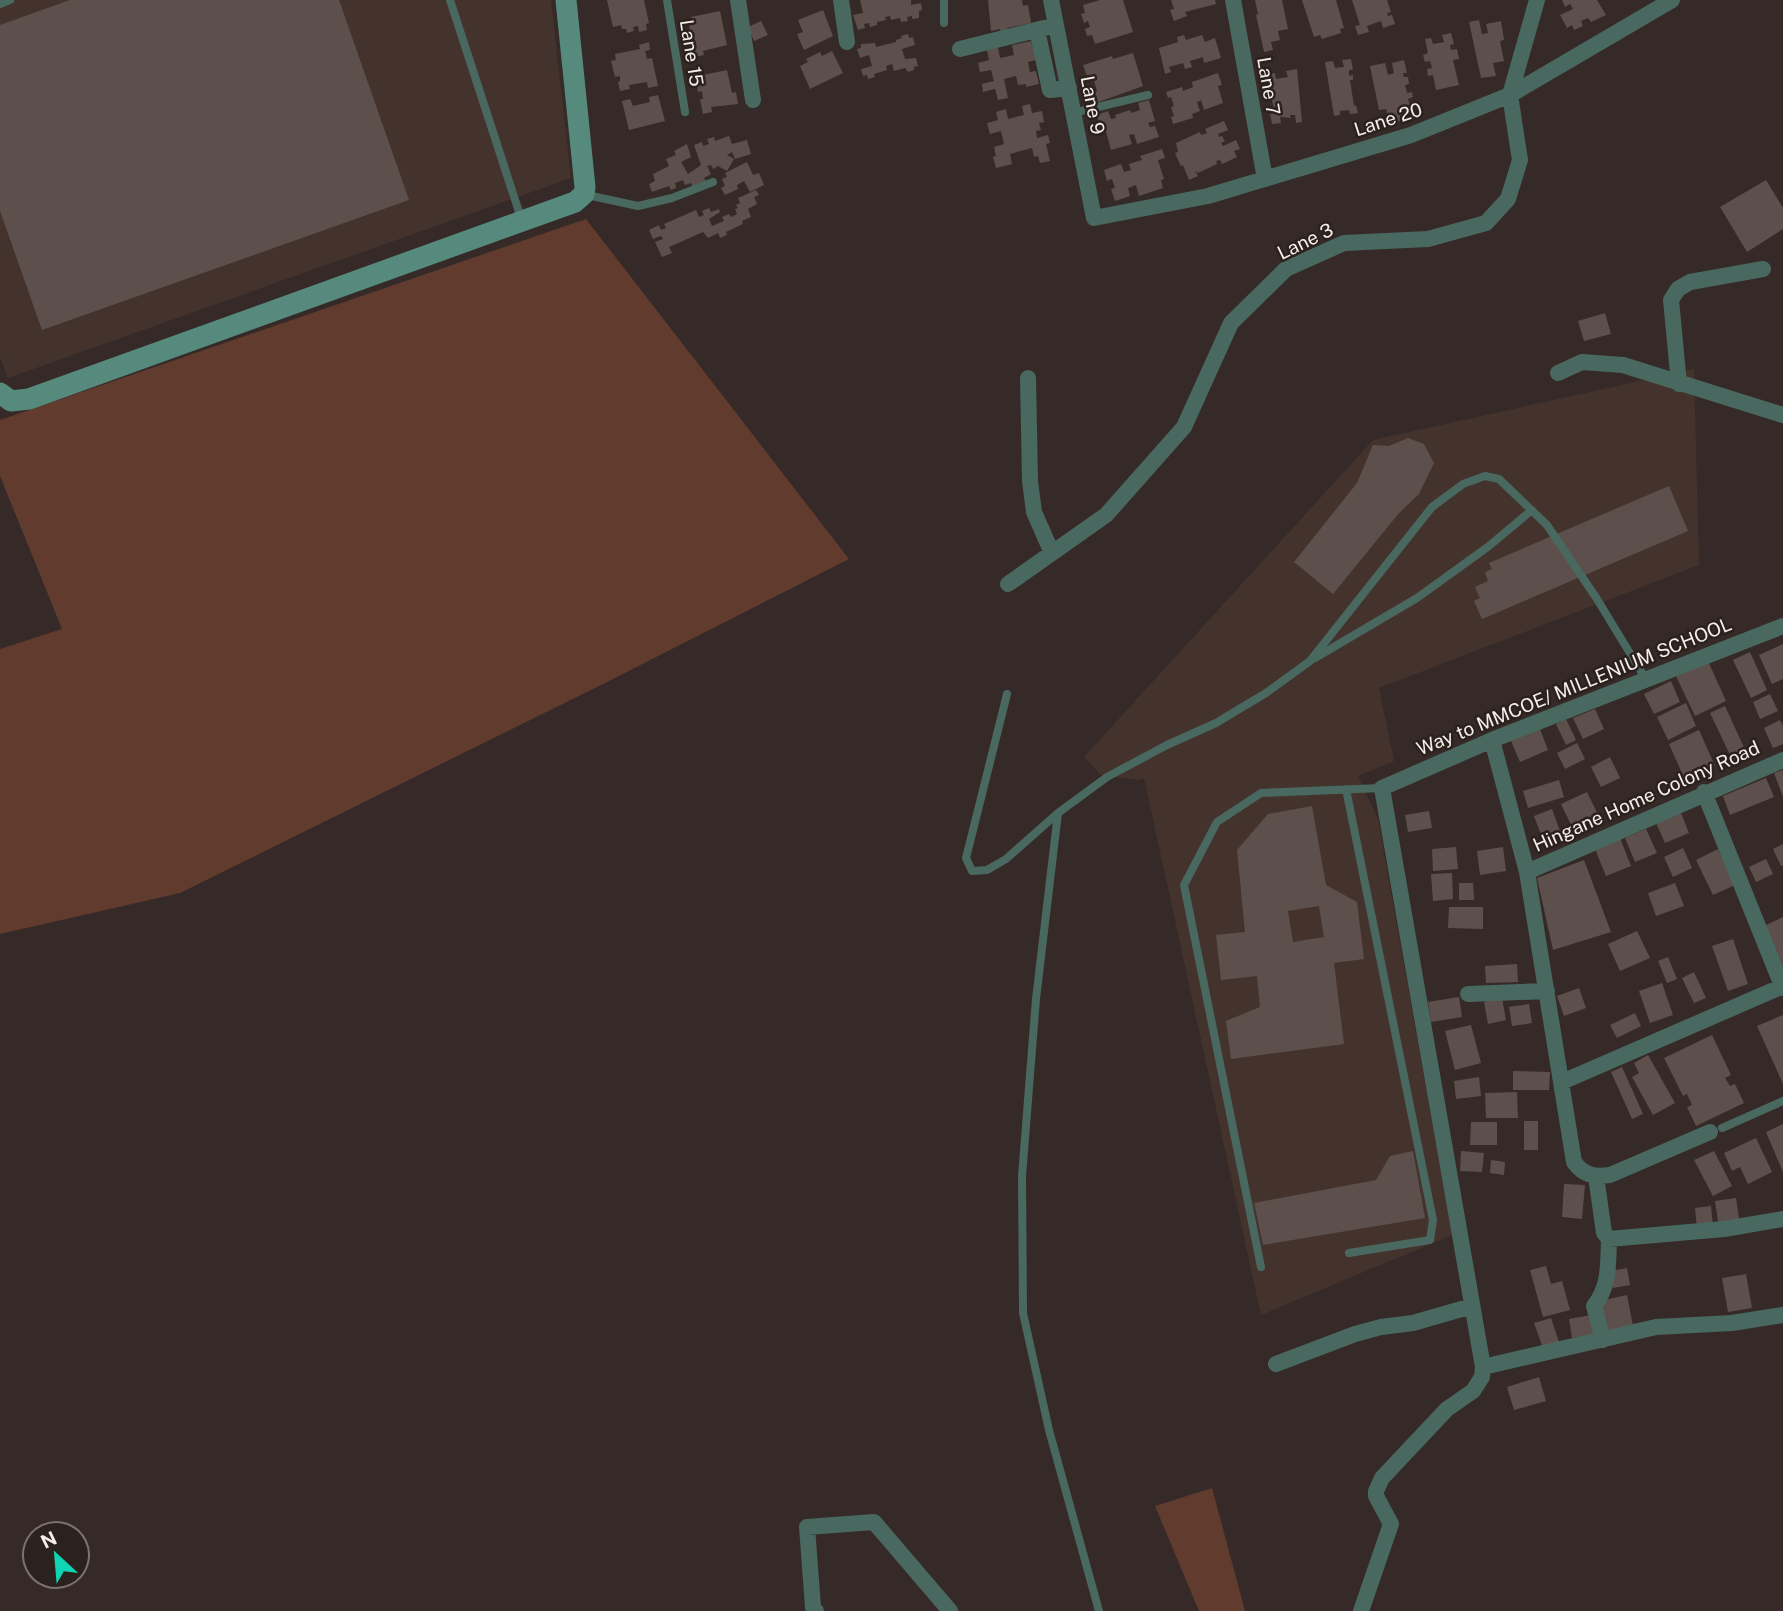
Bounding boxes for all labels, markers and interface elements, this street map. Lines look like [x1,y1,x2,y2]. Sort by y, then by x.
street label: Lane 15 [676,18,708,88]
street label: Lane 7 [1253,55,1285,117]
street label: Lane 9 [1077,74,1109,136]
street label: Lane 20 [1351,98,1425,140]
street label: Lane 3 [1274,218,1337,264]
street label: Way to MMCOE/ MILLENIUM SCHOOL [1413,613,1735,759]
street label: Hingane Home Colony Road [1529,736,1763,856]
north arrow [21,1520,91,1590]
text: N [37,1527,60,1553]

